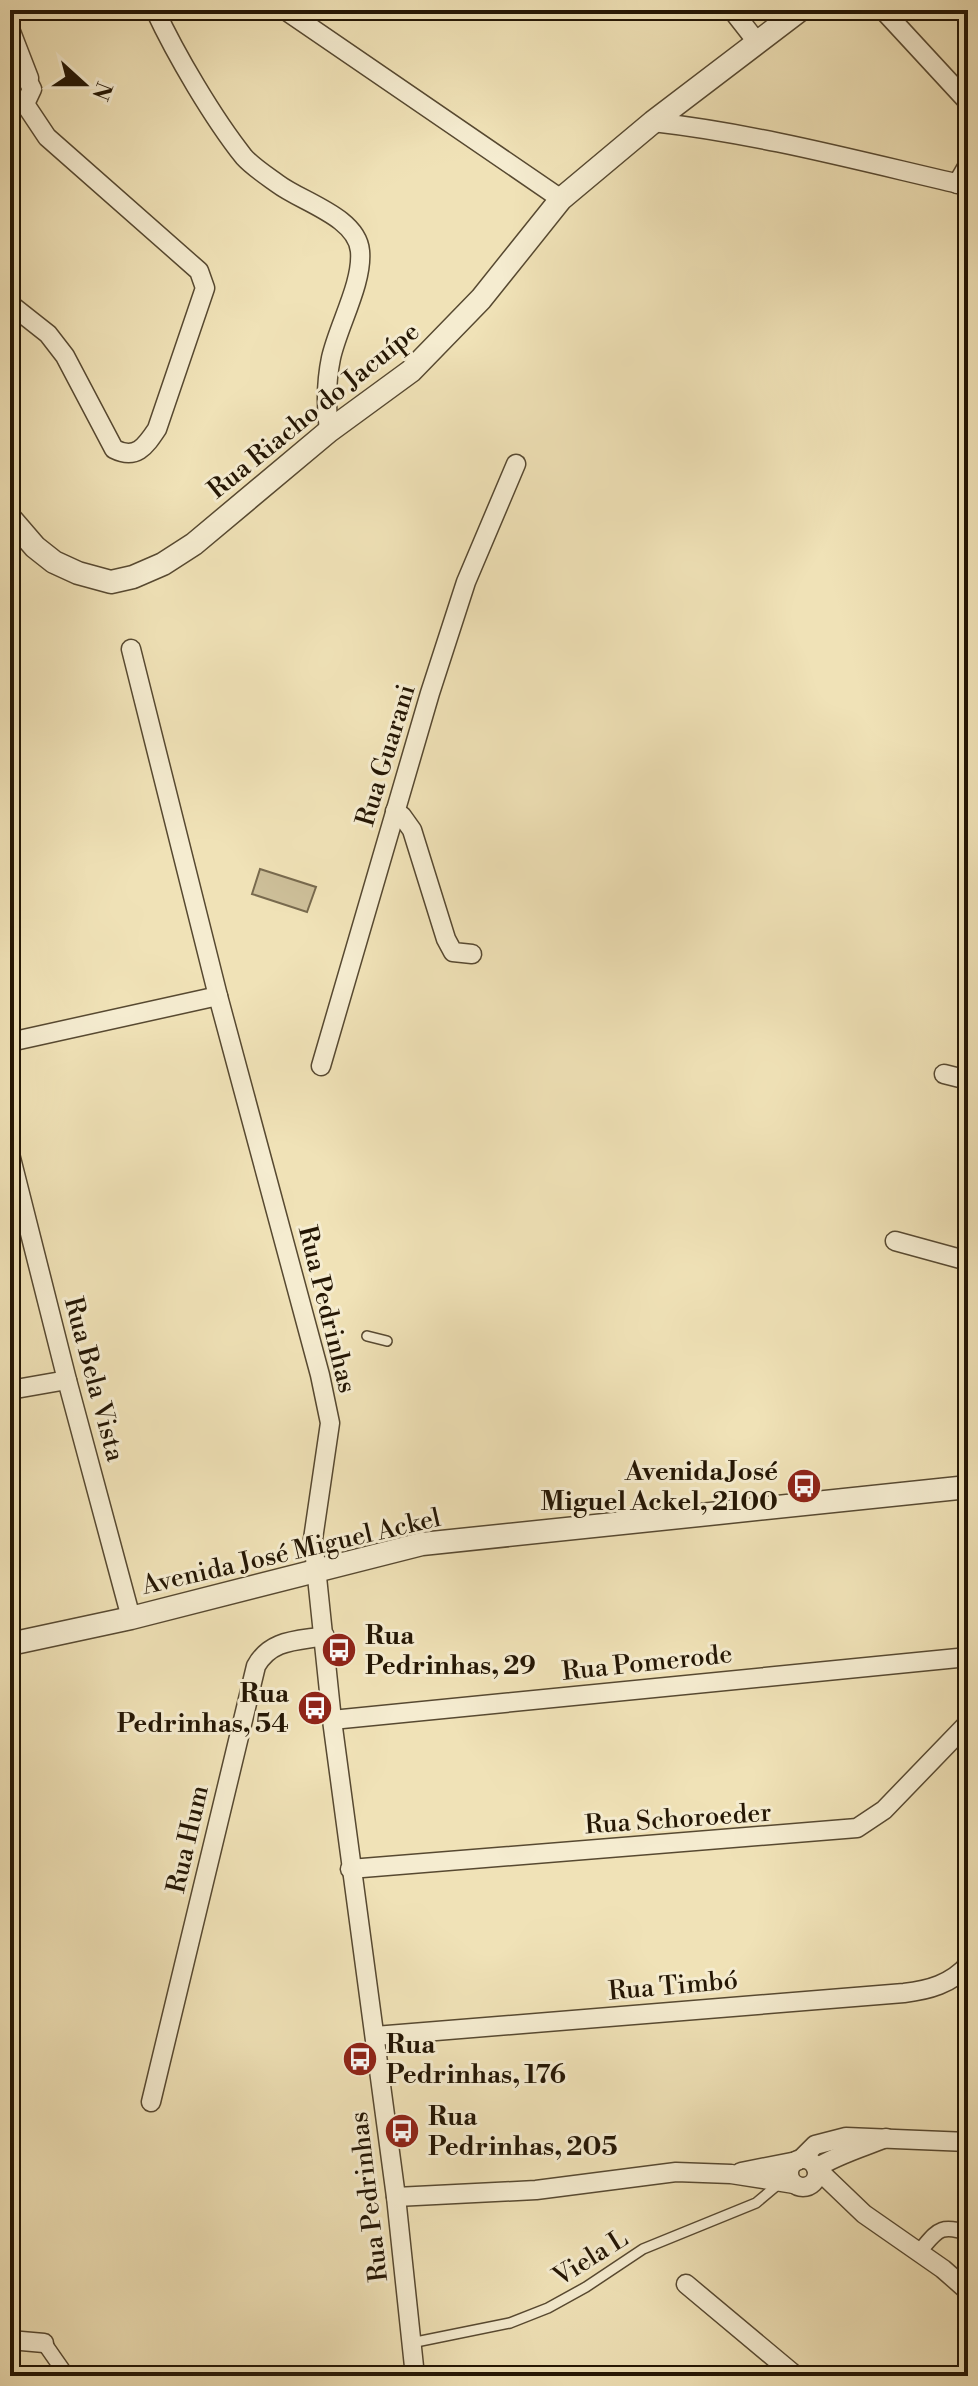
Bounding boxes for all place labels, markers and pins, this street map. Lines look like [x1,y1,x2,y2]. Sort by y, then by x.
place label: Avenida José Miguel Ackel, 2100 [540,1456,778,1518]
bus stop icon: Avenida José Miguel Ackel, 2100 [785,1467,823,1505]
place label: Rua Pedrinhas, 29 [365,1620,536,1682]
bus stop icon: Rua Pedrinhas, 29 [320,1631,358,1669]
place label: Rua Pedrinhas, 54 [117,1678,290,1740]
bus stop icon: Rua Pedrinhas, 54 [296,1689,334,1727]
place label: Rua Pedrinhas, 176 [386,2029,566,2091]
bus stop icon: Rua Pedrinhas, 176 [341,2040,379,2078]
place label: Rua Pedrinhas, 205 [428,2101,618,2163]
bus stop icon: Rua Pedrinhas, 205 [383,2112,421,2150]

